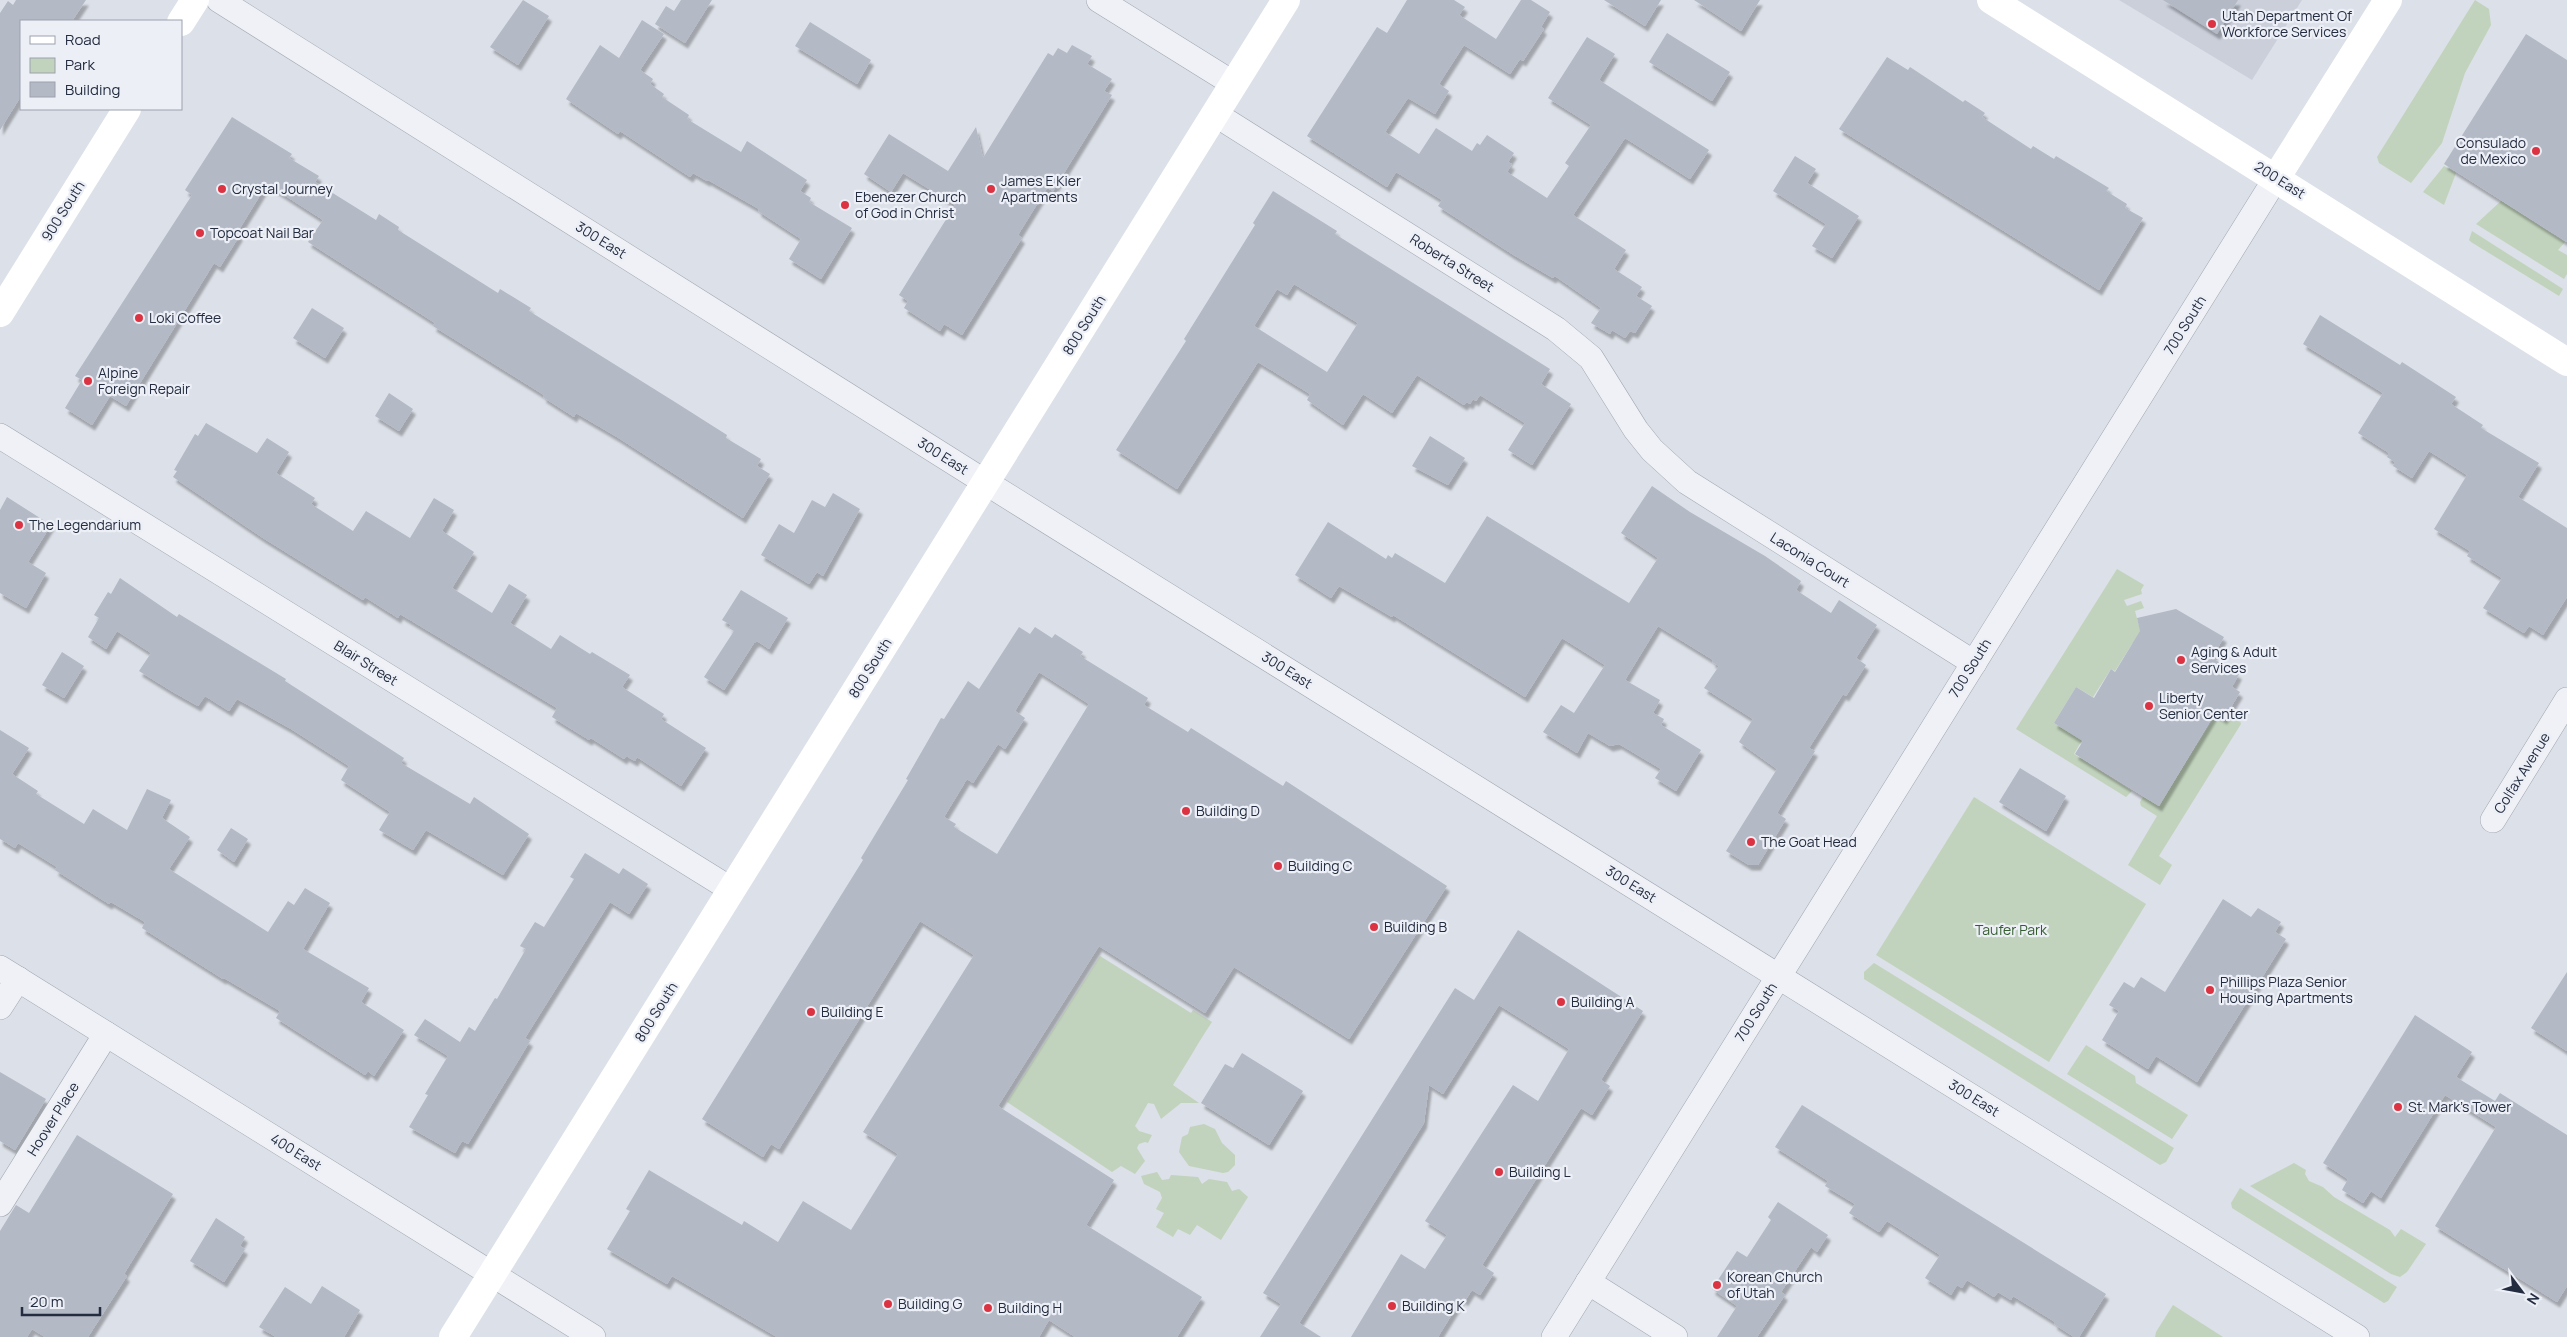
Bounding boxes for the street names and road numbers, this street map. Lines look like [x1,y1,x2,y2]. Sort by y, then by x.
street label: 200 East [2251,157,2310,203]
street label: 900 South [37,177,89,244]
street label: 300 East [572,217,631,263]
street label: Roberta Street [1407,229,1498,296]
street label: 800 South [1058,291,1109,358]
street label: 700 South [2159,292,2210,358]
street label: 300 East [914,433,973,479]
street label: Laconia Court [1767,528,1854,592]
street label: 800 South [844,634,895,701]
street label: Blair Street [331,635,402,690]
street label: 700 South [1944,635,1995,701]
street label: 300 East [1258,647,1317,693]
street label: Colfax Avenue [2489,729,2554,817]
street label: 300 East [1602,861,1661,907]
street label: 800 South [630,978,681,1045]
street label: 700 South [1730,979,1781,1045]
street label: 300 East [1945,1075,2004,1121]
street label: Hoover Place [22,1078,83,1159]
street label: 400 East [267,1128,326,1175]

